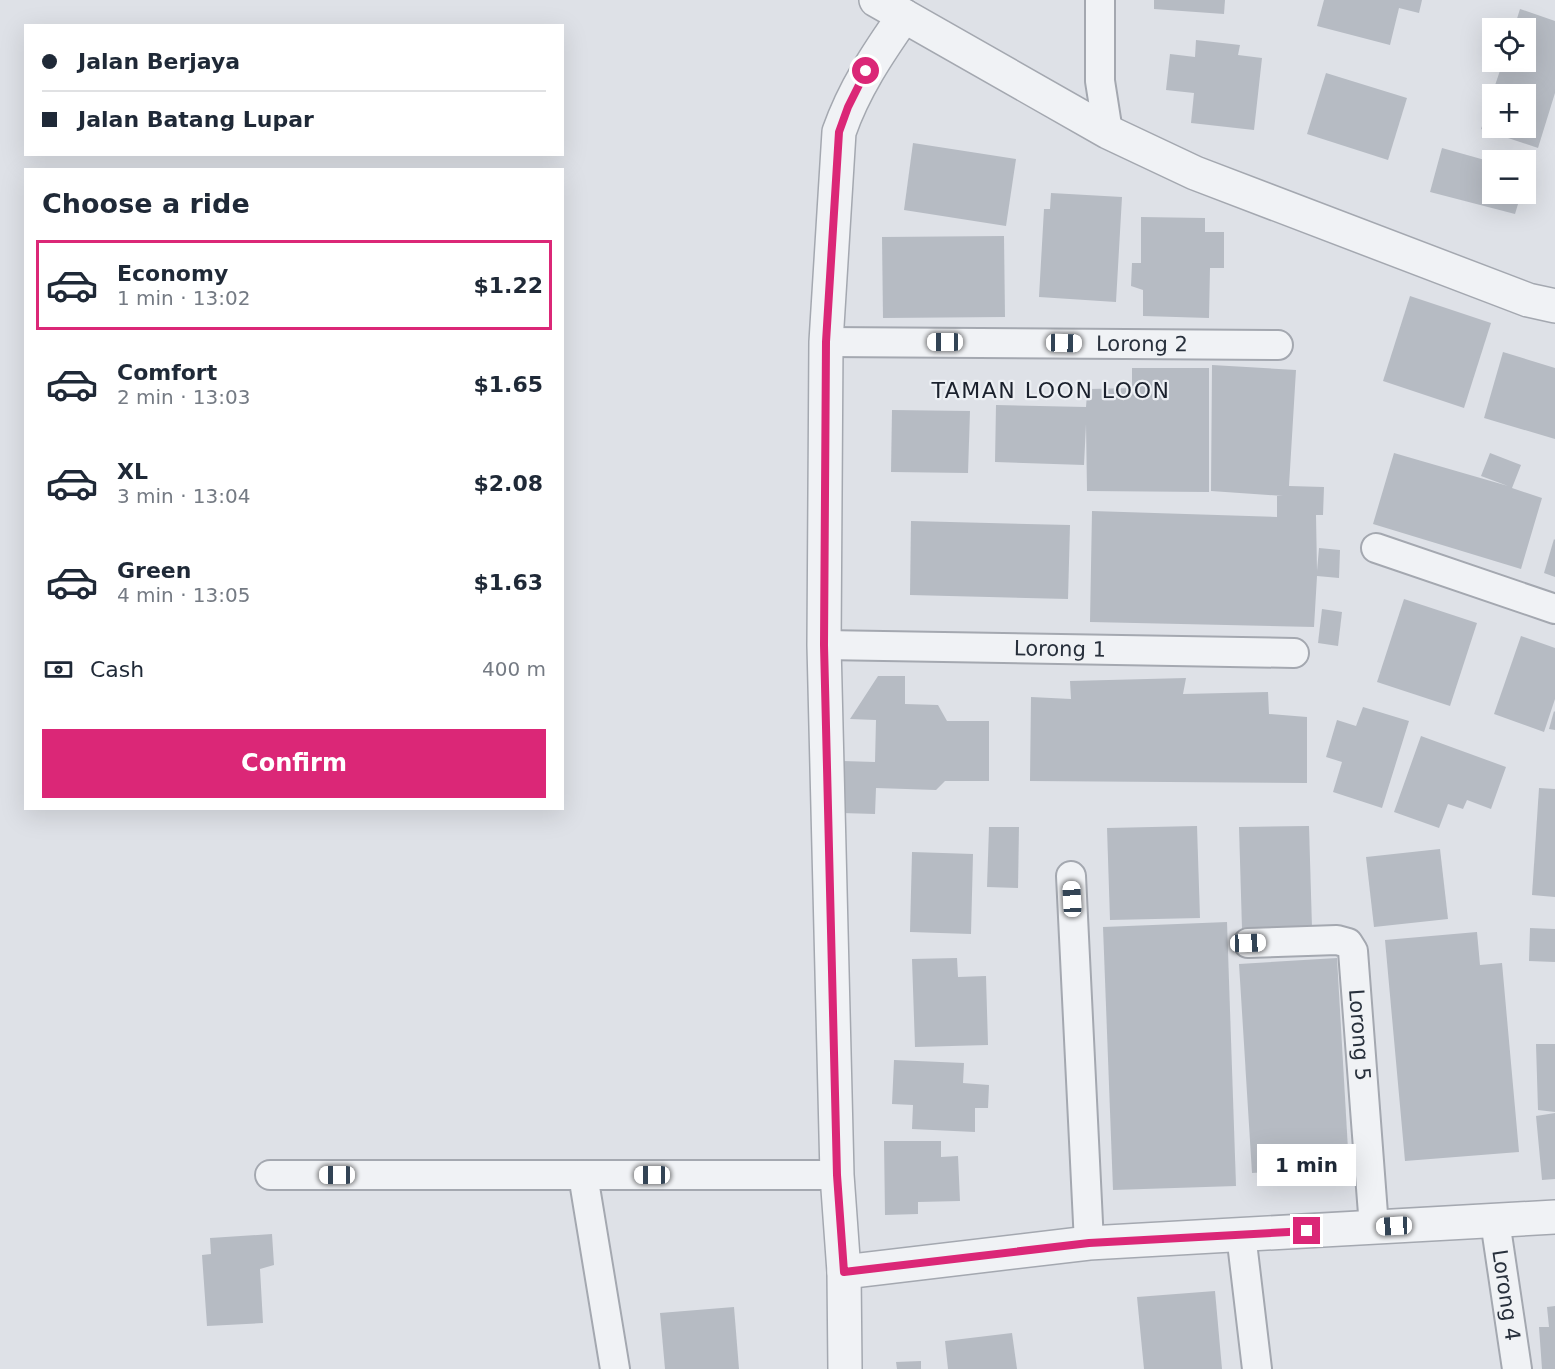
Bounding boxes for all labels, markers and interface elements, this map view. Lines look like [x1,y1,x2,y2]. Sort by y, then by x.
map controls [1482,18,1536,204]
button: locate [1482,18,1536,72]
text: Jalan Berjaya [78,49,240,74]
route start [852,57,879,84]
button: + [1482,84,1536,138]
text: Jalan Batang Lupar [78,107,314,132]
button: − [1482,150,1536,204]
text: Choose a ride [42,188,250,219]
icon: car [45,258,99,312]
text: Economy [117,261,228,286]
text: $1.22 [473,273,543,298]
text: 1 min · 13:02 [117,286,251,310]
street label: Lorong 2 [1096,332,1188,356]
car [927,333,963,351]
car [1046,334,1082,352]
icon: car [45,357,99,411]
text: Comfort [117,360,217,385]
text: $1.65 [473,372,543,397]
district label: TAMAN LOON LOON [931,378,1170,403]
text: 2 min · 13:03 [117,385,251,409]
icon: car [45,456,99,510]
text: XL [117,459,148,484]
text: $2.08 [473,471,543,496]
text: 3 min · 13:04 [117,484,251,508]
icon: car [45,555,99,609]
text: Green [117,558,191,583]
text: $1.63 [473,570,543,595]
text: 4 min · 13:05 [117,583,251,607]
street label: Lorong 1 [1014,636,1106,662]
icon: cash [42,653,75,686]
text: Cash [90,657,144,682]
text: 400 m [482,657,546,681]
button: Confirm [42,729,546,798]
car [1062,881,1082,917]
car [1230,933,1266,953]
street label: Lorong 5 [1344,988,1375,1082]
callout: 1 min [1258,1144,1356,1186]
text: 1 min [1275,1153,1338,1177]
car [319,1166,355,1184]
car [634,1166,670,1184]
car [1376,1216,1412,1236]
route end [1293,1217,1320,1244]
street label: Lorong 4 [1487,1248,1525,1342]

